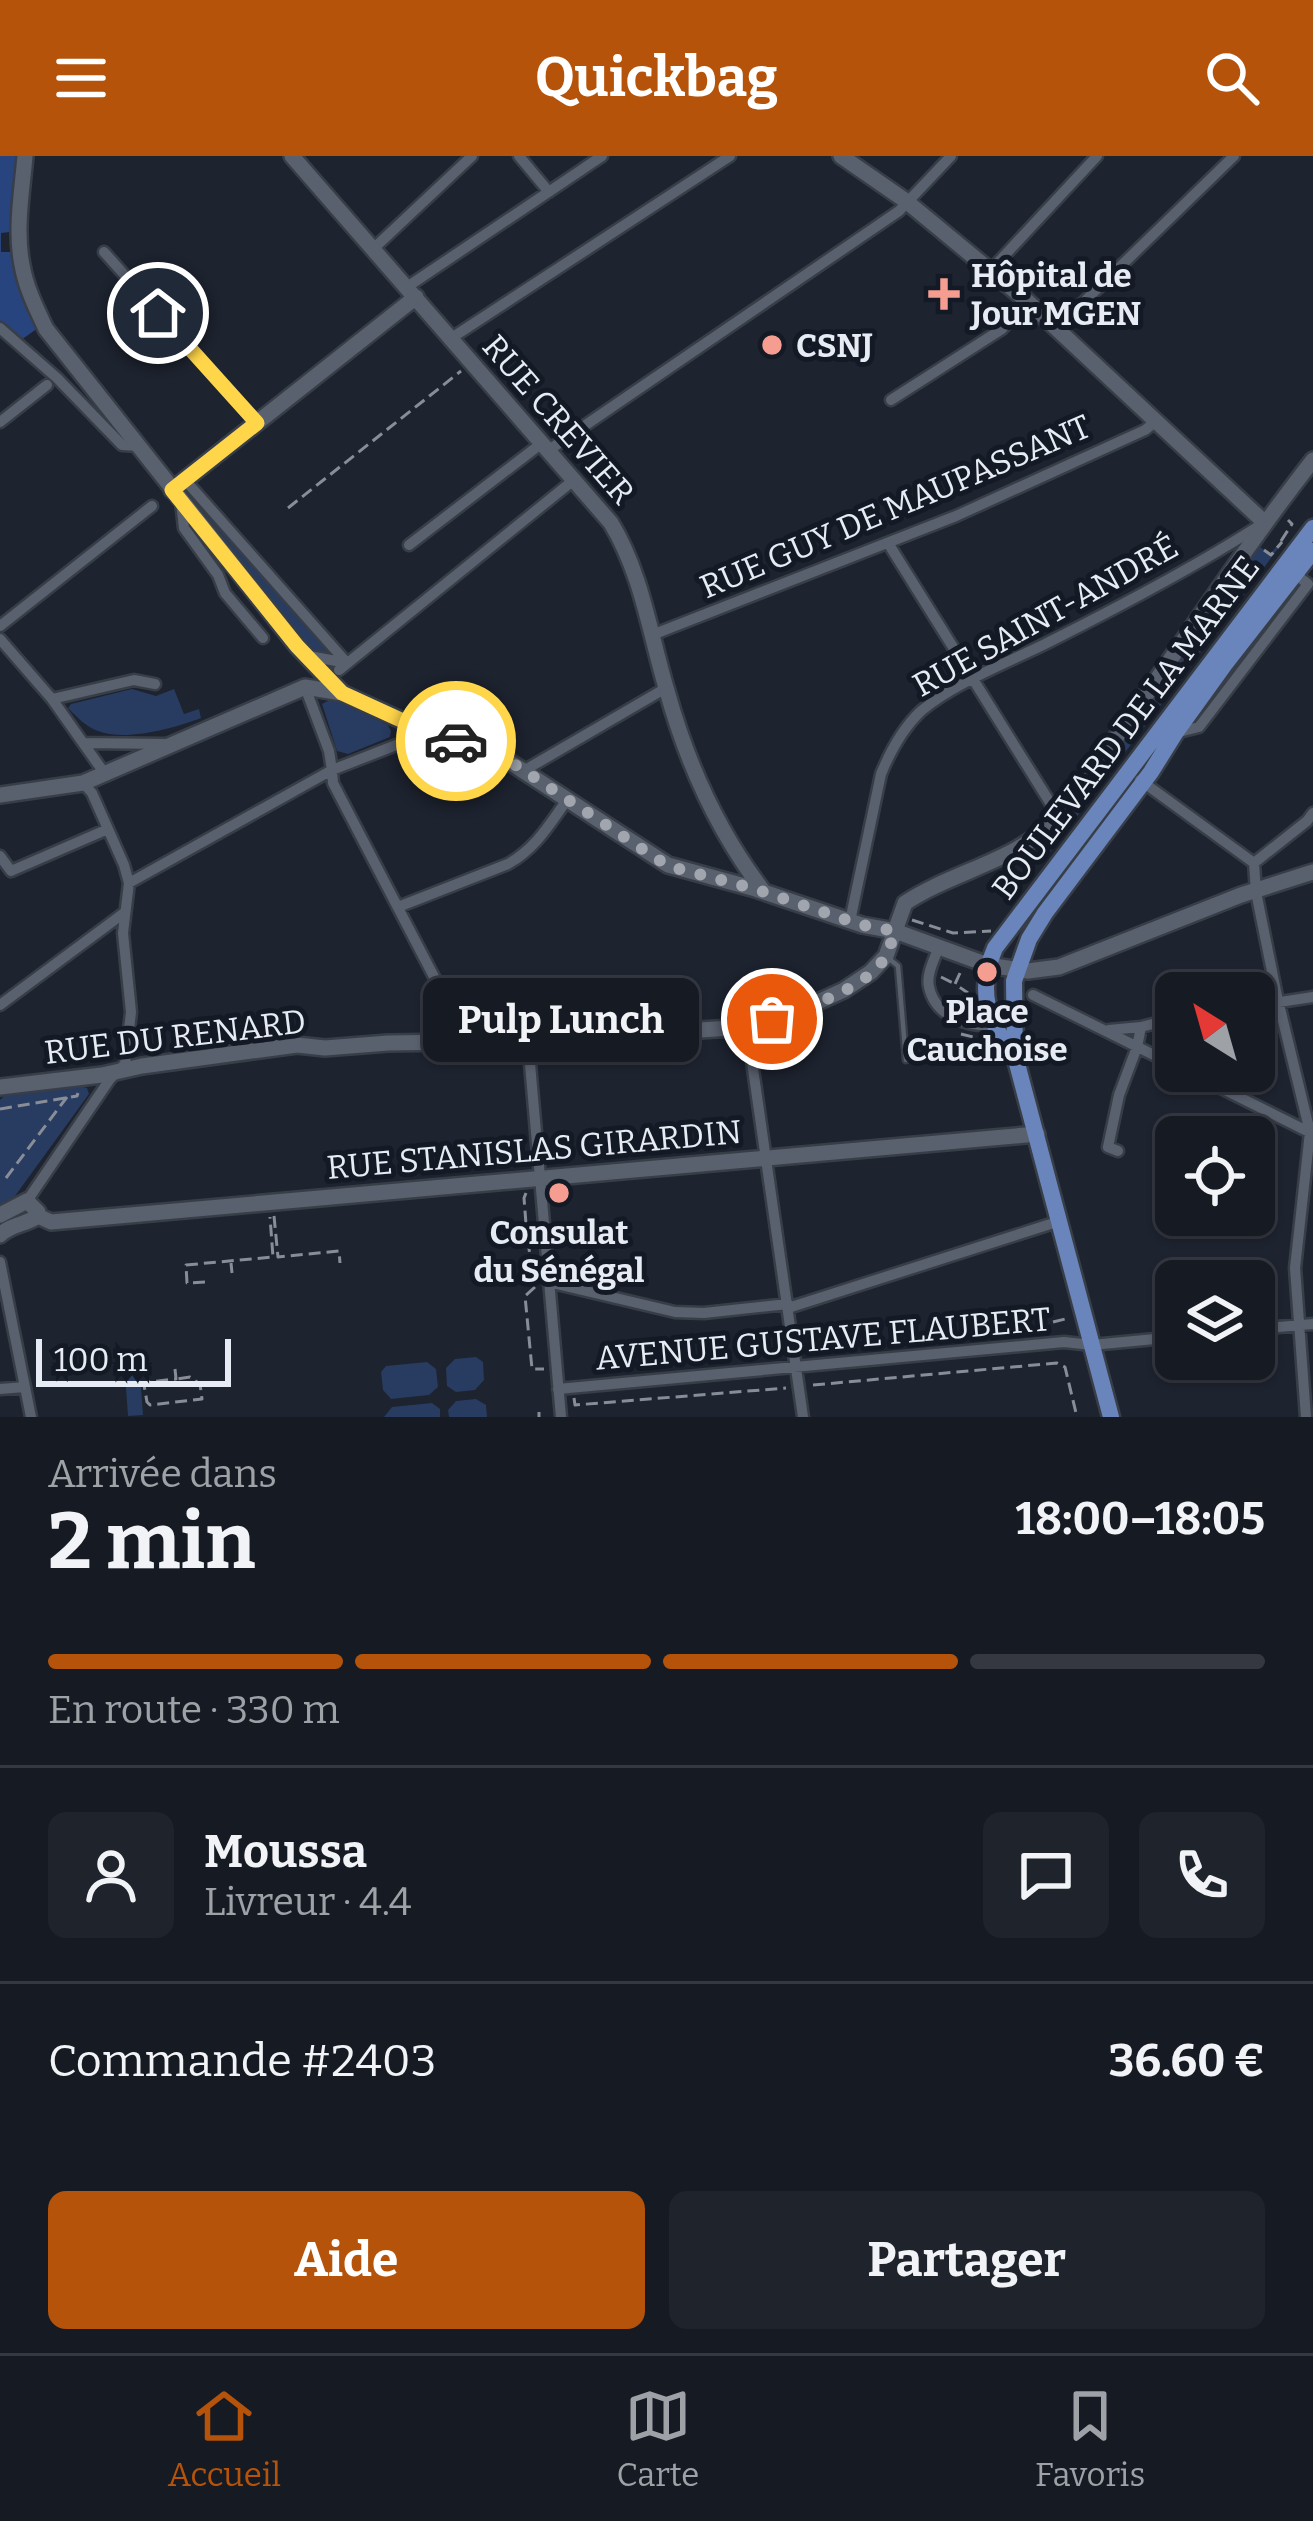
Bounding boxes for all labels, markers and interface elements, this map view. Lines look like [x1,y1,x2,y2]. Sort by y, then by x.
icon: menu [48,45,114,111]
icon: search [1199,45,1265,111]
text: Quickbag [535,46,778,110]
place label: Hôpital de Jour MGEN [969,256,1141,334]
pin [107,262,209,364]
marker: Hôpital de Jour MGEN [928,278,960,310]
icon: home [125,280,191,346]
place label: CSNJ [796,326,873,366]
street label: RUE CREVIER [474,327,643,513]
marker: CSNJ [759,332,785,358]
street label: RUE GUY DE MAUPASSANT [694,406,1097,607]
street label: RUE SAINT-ANDRÉ [906,526,1185,705]
street label: BOULEVARD DE LA MARNE [984,548,1268,907]
courier [396,681,516,801]
icon: car [423,708,489,774]
marker: Place Cauchoise [974,959,1000,985]
pin [721,968,823,1070]
north arrow [1155,972,1275,1092]
map controls [1155,972,1275,1380]
callout: Pulp Lunch [424,977,700,1061]
icon: bag [739,986,805,1052]
place label: Place Cauchoise [906,992,1068,1070]
text: Pulp Lunch [458,997,664,1043]
street label: RUE DU RENARD [42,1001,308,1073]
street label: RUE STANISLAS GIRARDIN [325,1112,743,1188]
button: locate [1155,1116,1275,1236]
marker: Consulat du Sénégal [546,1180,572,1206]
place label: Consulat du Sénégal [473,1213,645,1291]
button: layers [1155,1260,1275,1380]
street label: AVENUE GUSTAVE FLAUBERT [594,1299,1052,1379]
scale bar [36,1333,231,1386]
text: 100 m [54,1340,148,1380]
text: Arrivée dans [48,1451,277,1497]
text: 18:00–18:05 [1015,1492,1265,1546]
text: 2 min [48,1495,255,1589]
text: En route · 330 m [48,1687,340,1733]
button: person [48,1812,174,1938]
button: chat [983,1812,1109,1938]
button: phone [1139,1812,1265,1938]
text: Moussa [204,1825,367,1879]
text: Livreur · 4.4 [204,1879,412,1925]
text: Commande #2403 [48,2034,436,2088]
text: 36.60 € [1109,2034,1265,2088]
button: Aide [48,2191,645,2329]
button: Partager [669,2191,1265,2329]
tab: Accueil [168,2383,281,2495]
tab: Carte [617,2383,699,2495]
tab: Favoris [1035,2383,1145,2495]

